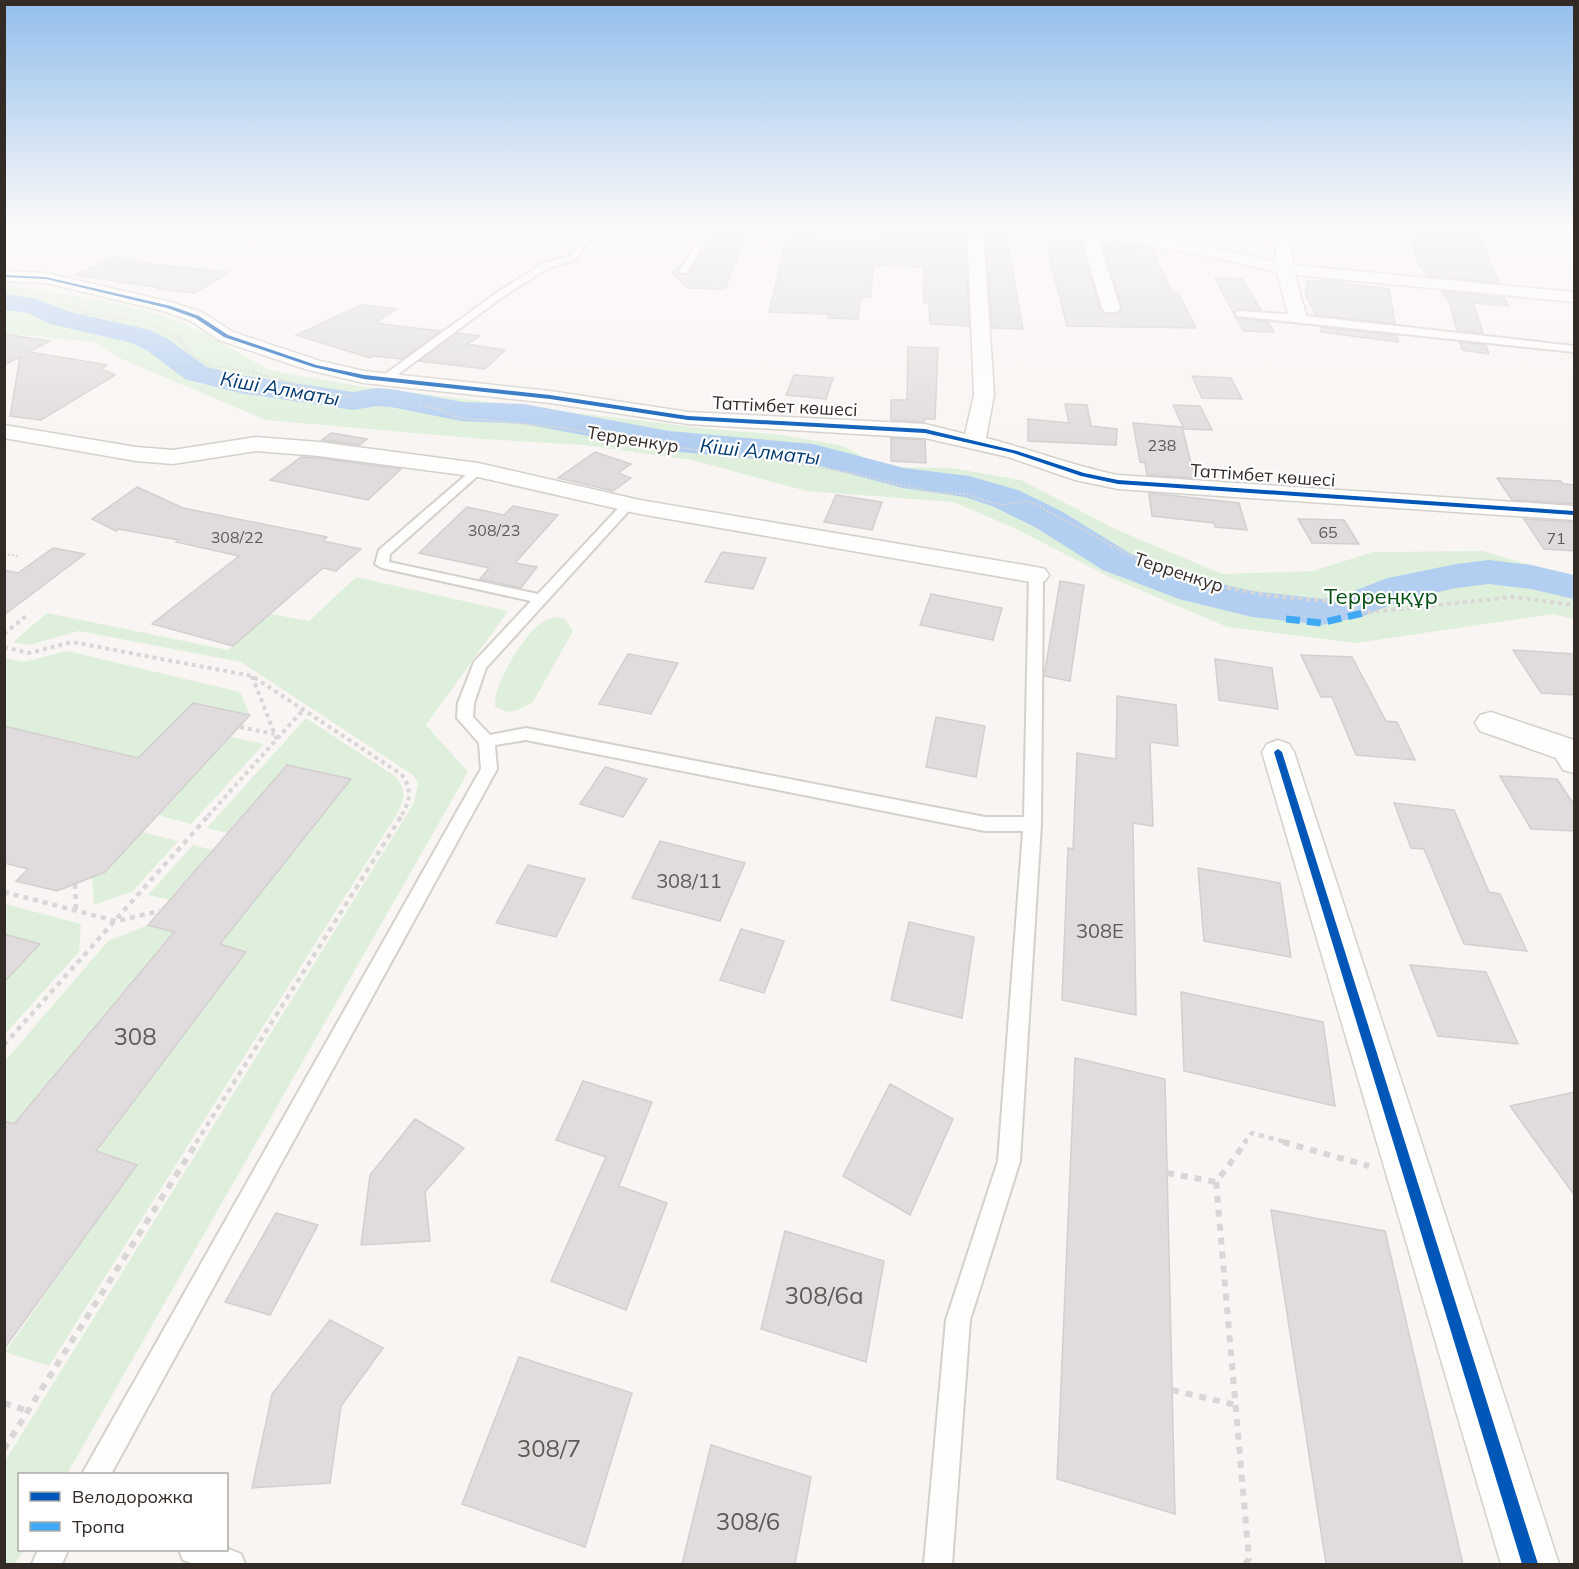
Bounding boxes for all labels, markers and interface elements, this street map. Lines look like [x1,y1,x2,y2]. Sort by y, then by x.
water label: Кіші Алматы [218,365,342,411]
street label: Таттімбет көшесі [712,391,858,421]
street label: Терренкур [585,420,681,458]
water label: Кіші Алматы [699,432,821,470]
house number: 238 [1148,435,1176,455]
street label: Таттімбет көшесі [1190,458,1336,492]
house number: 308/23 [468,520,520,540]
house number: 65 [1318,522,1338,542]
house number: 308/22 [211,527,263,547]
house number: 71 [1546,528,1566,548]
street label: Терренкур [1131,547,1227,597]
park label: Терреңқұр [1324,582,1438,610]
house number: 308/11 [656,868,722,893]
house number: 308Е [1076,918,1124,943]
house number: 308 [113,1021,157,1051]
house number: 308/6а [784,1280,864,1310]
house number: 308/7 [517,1433,581,1463]
legend [18,1473,228,1551]
text: Велодорожка [72,1485,193,1508]
house number: 308/6 [716,1506,780,1536]
text: Тропа [72,1515,125,1538]

